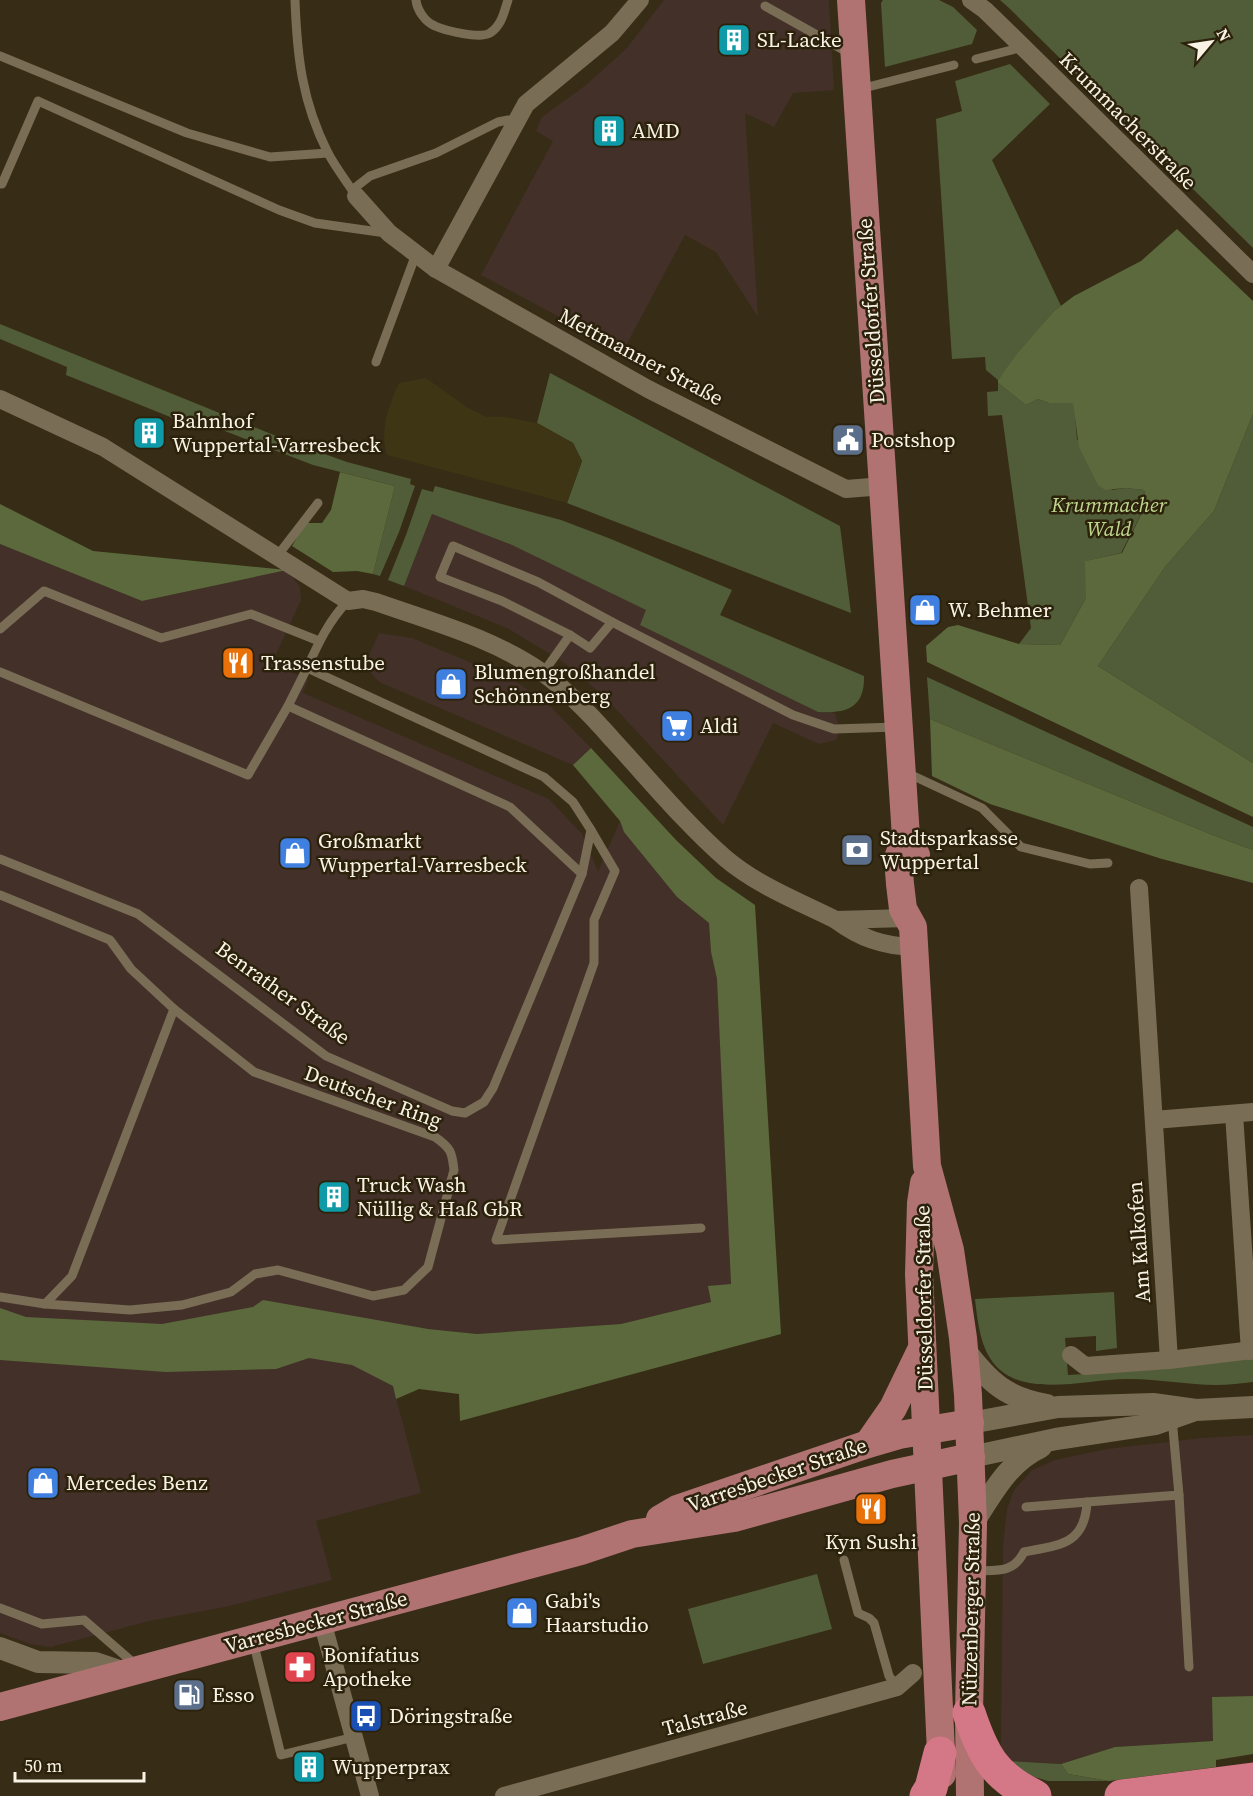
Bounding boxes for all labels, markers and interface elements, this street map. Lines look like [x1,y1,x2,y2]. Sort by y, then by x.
north arrow [1181,12,1241,72]
building icon: SL-Lacke [716,22,752,58]
text: N [1212,24,1237,45]
place label: SL-Lacke [757,25,842,54]
street label: Krummacherstraße [1053,45,1204,196]
building icon: AMD [591,113,627,149]
place label: AMD [632,116,680,145]
street label: Düsseldorfer Straße [850,217,891,405]
street label: Mettmanner Straße [554,301,729,412]
place label: Bahnhof Wuppertal-Varresbeck [172,406,381,459]
building icon: Bahnhof Wuppertal-Varresbeck [131,415,167,451]
public building icon: Postshop [830,422,866,458]
place label: Postshop [871,425,956,454]
park label: Krummacher Wald [1050,490,1167,543]
shop icon: W. Behmer [907,592,943,628]
place label: W. Behmer [948,595,1052,624]
restaurant icon: Trassenstube [220,645,256,681]
place label: Trassenstube [261,648,385,677]
place label: Blumengroßhandel Schönnenberg [474,657,656,710]
shop icon: Blumengroßhandel Schönnenberg [433,666,469,702]
supermarket icon: Aldi [659,708,695,744]
place label: Aldi [700,711,738,740]
place label: Stadtsparkasse Wuppertal [880,823,1018,876]
place label: Großmarkt Wuppertal-Varresbeck [318,826,527,879]
bank icon: Stadtsparkasse Wuppertal [839,832,875,868]
shop icon: Großmarkt Wuppertal-Varresbeck [277,835,313,871]
street label: Benrather Straße [210,934,356,1051]
street label: Deutscher Ring [300,1058,446,1135]
place label: Truck Wash Nüllig & Haß GbR [357,1170,523,1223]
building icon: Truck Wash Nüllig & Haß GbR [316,1179,352,1215]
street label: Am Kalkofen [1120,1180,1157,1304]
street label: Düsseldorfer Straße [907,1205,940,1391]
street label: Varresbecker Straße [683,1430,871,1519]
shop icon: Mercedes Benz [25,1465,61,1501]
place label: Mercedes Benz [66,1468,208,1497]
restaurant icon: Kyn Sushi [853,1491,889,1527]
street label: Nützenberger Straße [954,1512,987,1706]
place label: Kyn Sushi [825,1527,917,1556]
street label: Varresbecker Straße [221,1583,411,1660]
place label: Gabi's Haarstudio [545,1586,649,1639]
shop icon: Gabi's Haarstudio [504,1595,540,1631]
place label: Bonifatius Apotheke [323,1640,419,1693]
pharmacy icon: Bonifatius Apotheke [282,1649,318,1685]
fuel station icon: Esso [171,1677,207,1713]
place label: Esso [212,1680,254,1709]
street label: Talstraße [659,1692,751,1743]
bus stop icon: Döringstraße [348,1698,384,1734]
place label: Döringstraße [389,1701,513,1730]
scale bar [15,1745,144,1783]
building icon: Wupperprax [291,1749,327,1785]
place label: Wupperprax [332,1752,450,1781]
text: 50 m [24,1753,62,1778]

